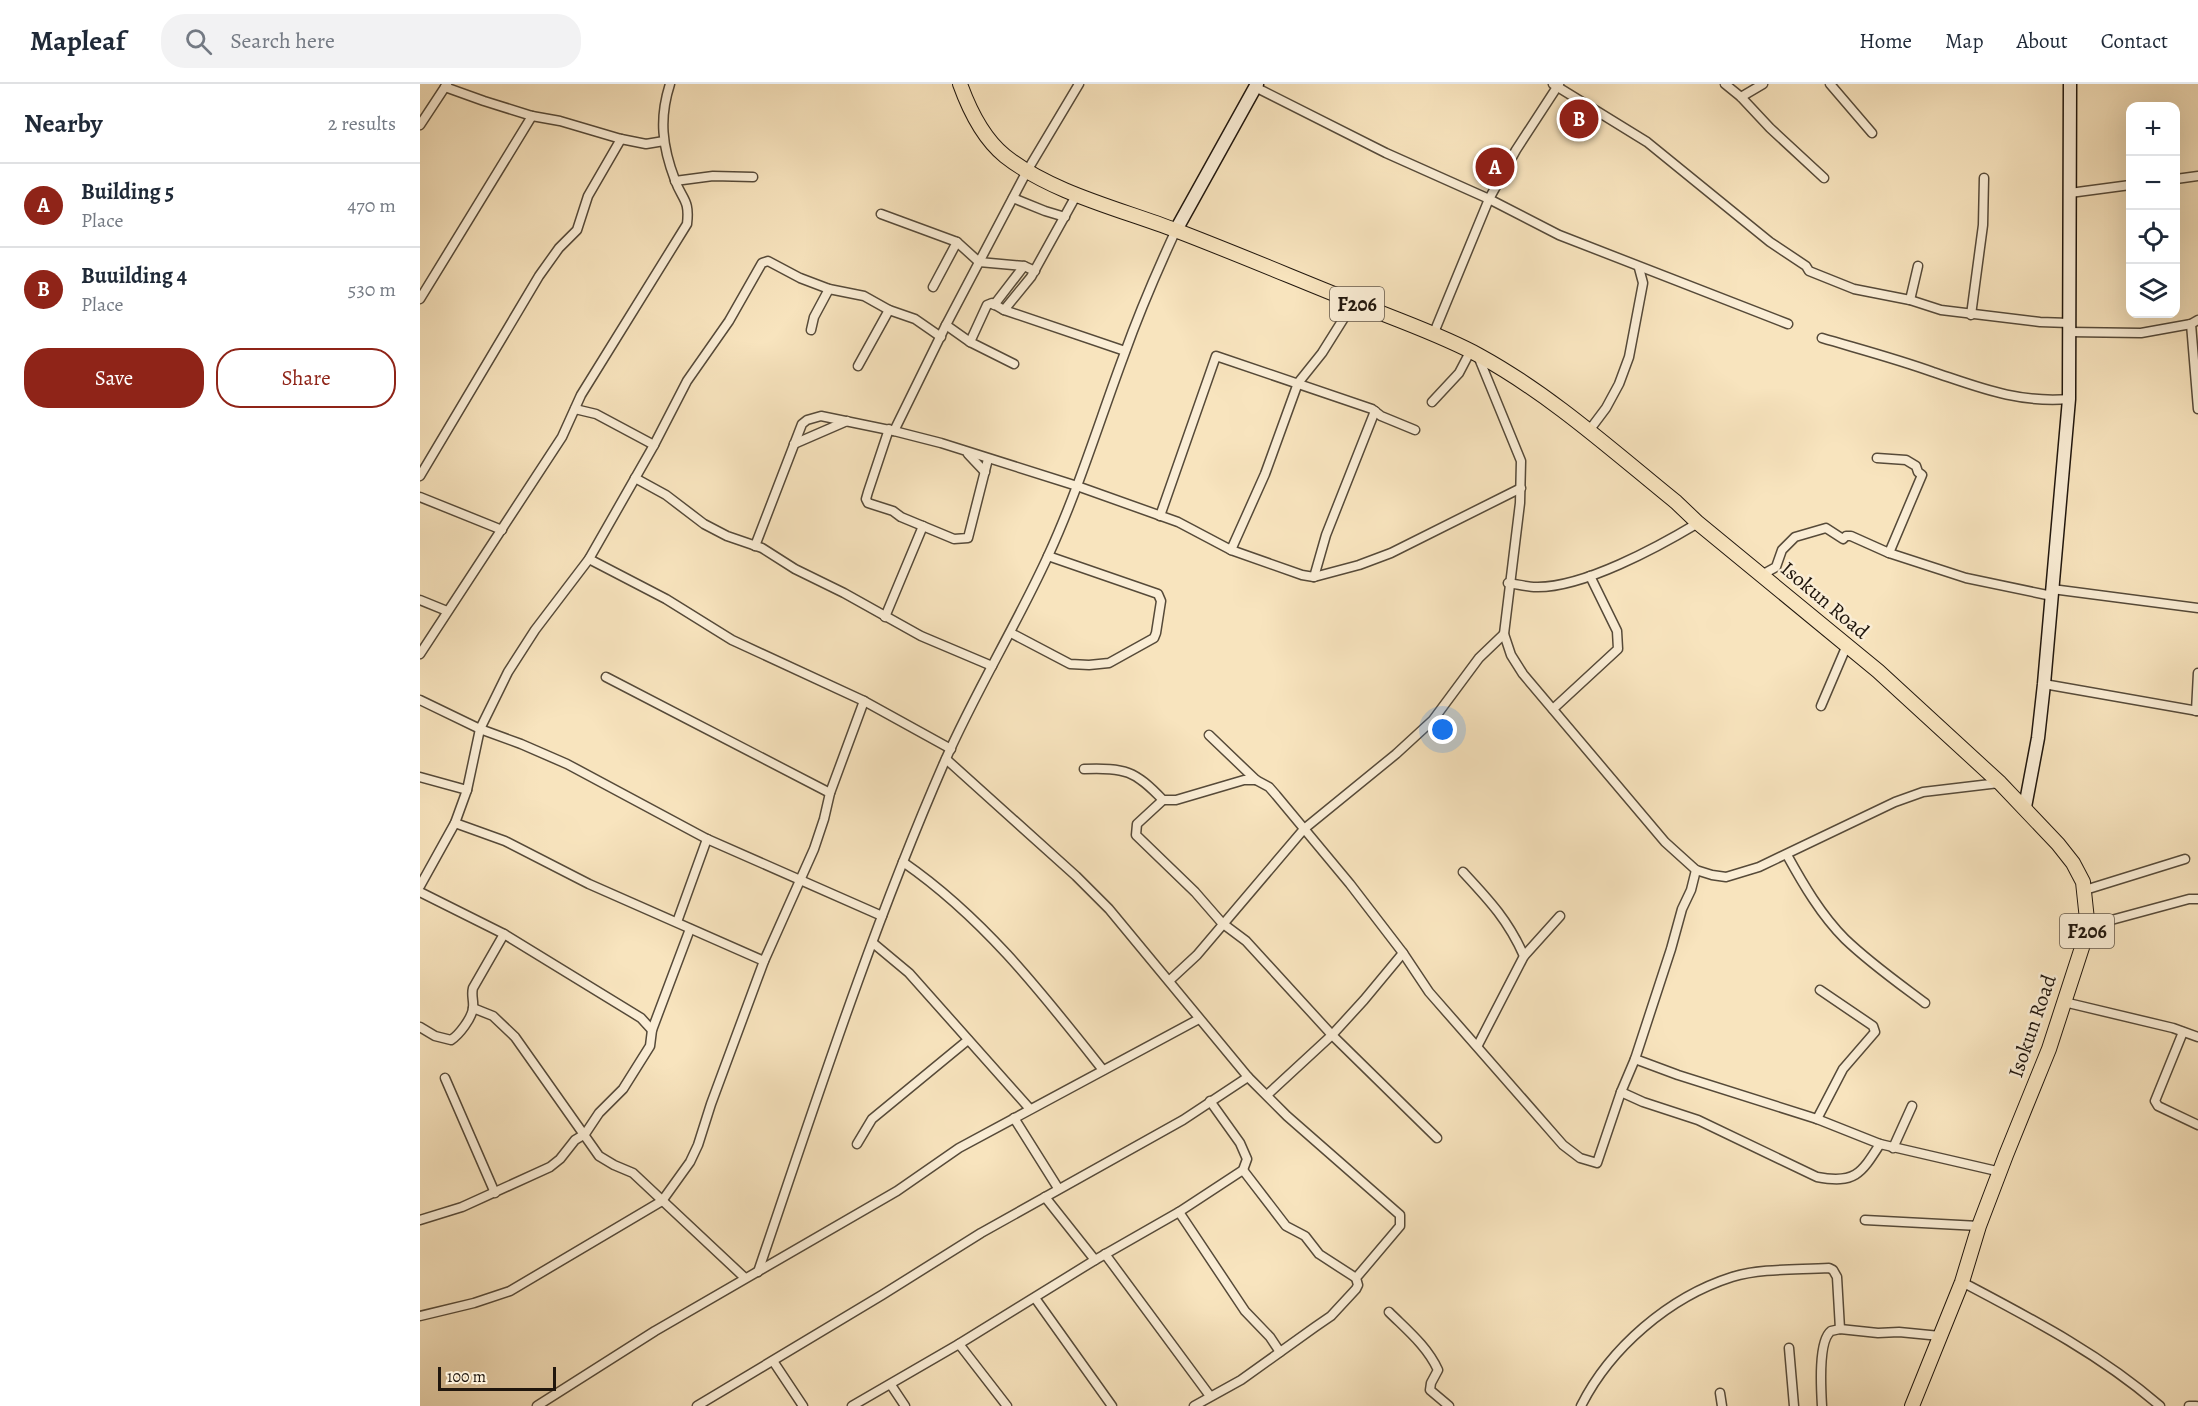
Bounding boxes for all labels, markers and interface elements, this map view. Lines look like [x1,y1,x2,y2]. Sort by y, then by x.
search box [161,14,581,68]
text: Mapleaf [30,22,125,60]
icon: search [182,25,215,58]
text: Search here [230,26,335,56]
text: Home [1859,27,1912,55]
text: Map [1945,27,1983,55]
text: About [2016,27,2068,55]
text: Contact [2101,27,2168,55]
pin: B [1560,96,1598,141]
map controls [2126,102,2180,318]
button: + [2126,102,2180,156]
text: Nearby [24,106,103,141]
text: 2 results [328,110,396,137]
pin: A [1476,144,1514,190]
button: − [2126,156,2180,210]
text: Building 5 [81,177,174,207]
text: A [37,192,50,219]
text: 470 m [347,192,396,219]
text: Place [81,207,123,234]
button: locate [2126,210,2180,264]
text: Buuilding 4 [81,261,187,291]
button: layers [2126,264,2180,318]
text: B [37,276,50,303]
text: 530 m [348,276,396,303]
road number: F206 [1330,287,1384,321]
text: Place [81,291,123,318]
button: Save [24,348,204,408]
button: Share [216,348,396,408]
street label: Isokun Road [1775,555,1876,646]
your location [1428,715,1457,744]
road number: F206 [2060,914,2114,948]
street label: Isokun Road [2001,970,2063,1081]
scale bar [438,1364,556,1392]
text: 100 m [447,1366,486,1388]

